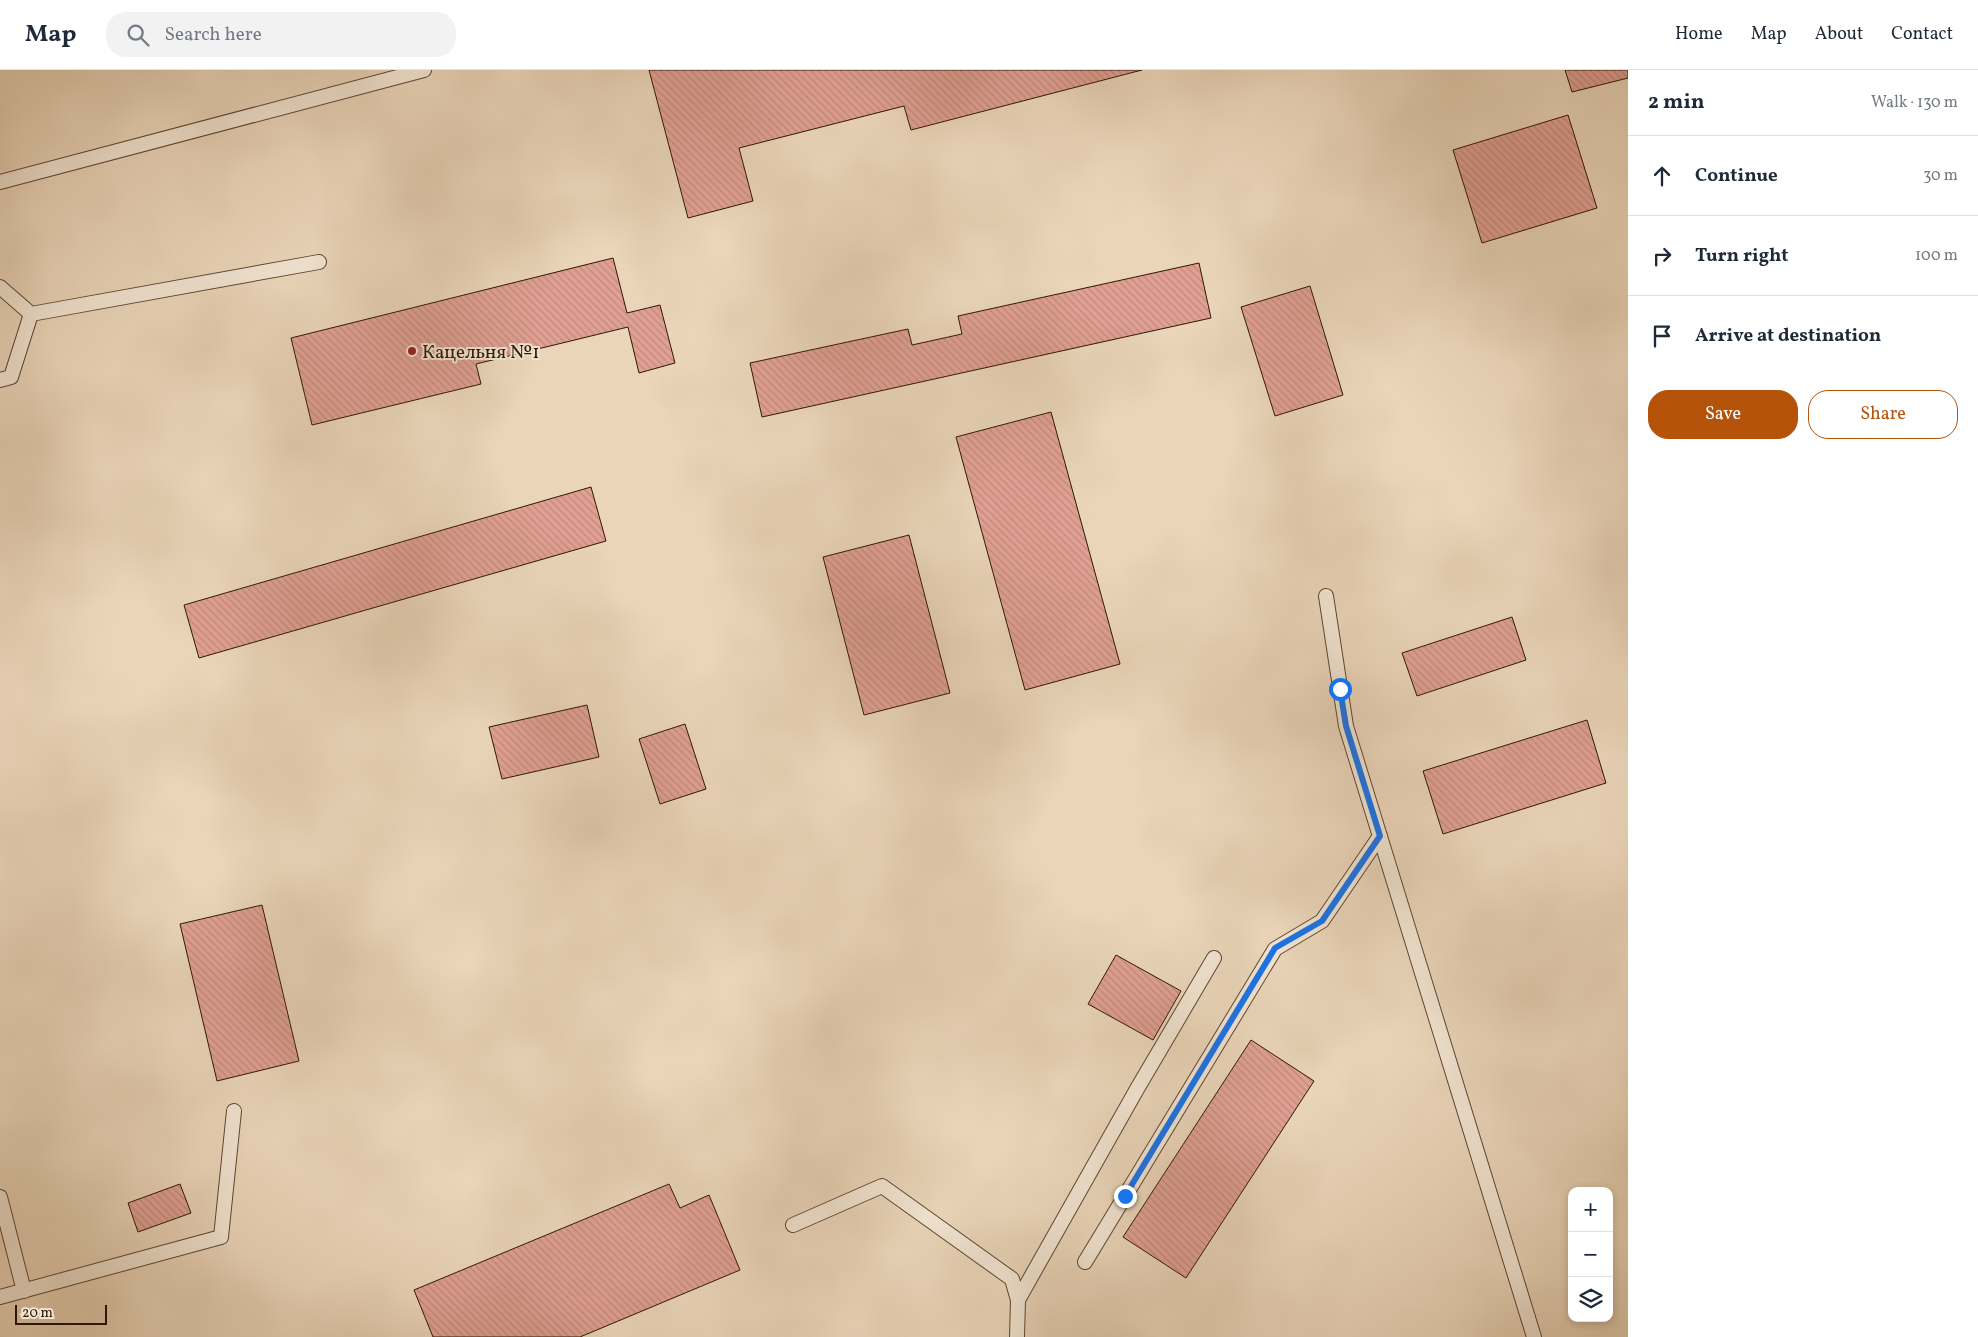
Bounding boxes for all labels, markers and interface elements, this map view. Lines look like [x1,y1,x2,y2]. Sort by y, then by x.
search box [106,12,456,57]
text: Map [25,18,76,52]
icon: search [124,21,152,49]
text: Search here [164,22,262,48]
text: Home [1675,22,1723,47]
text: Map [1751,22,1787,47]
text: About [1815,22,1863,47]
text: Contact [1891,22,1953,47]
text: 2 min [1648,88,1705,117]
text: Walk · 130 m [1871,92,1958,114]
icon: ahead [1648,162,1676,190]
text: Continue [1695,163,1778,189]
text: 30 m [1923,165,1958,187]
icon: right [1648,242,1676,270]
text: Turn right [1695,243,1788,269]
text: 100 m [1915,245,1958,267]
icon: arrive [1648,322,1676,350]
text: Arrive at destination [1695,323,1881,349]
place label: Кацельня №1 [422,340,540,366]
marker: Кацельня №1 [406,345,418,357]
button: Save [1648,390,1798,439]
button: Share [1808,390,1958,439]
route start [1329,678,1352,701]
route end [1114,1185,1137,1208]
map controls [1568,1187,1613,1322]
button: + [1568,1187,1613,1232]
button: − [1568,1232,1613,1277]
button: layers [1568,1277,1613,1322]
scale bar [15,1302,108,1325]
text: 20 m [22,1304,53,1323]

